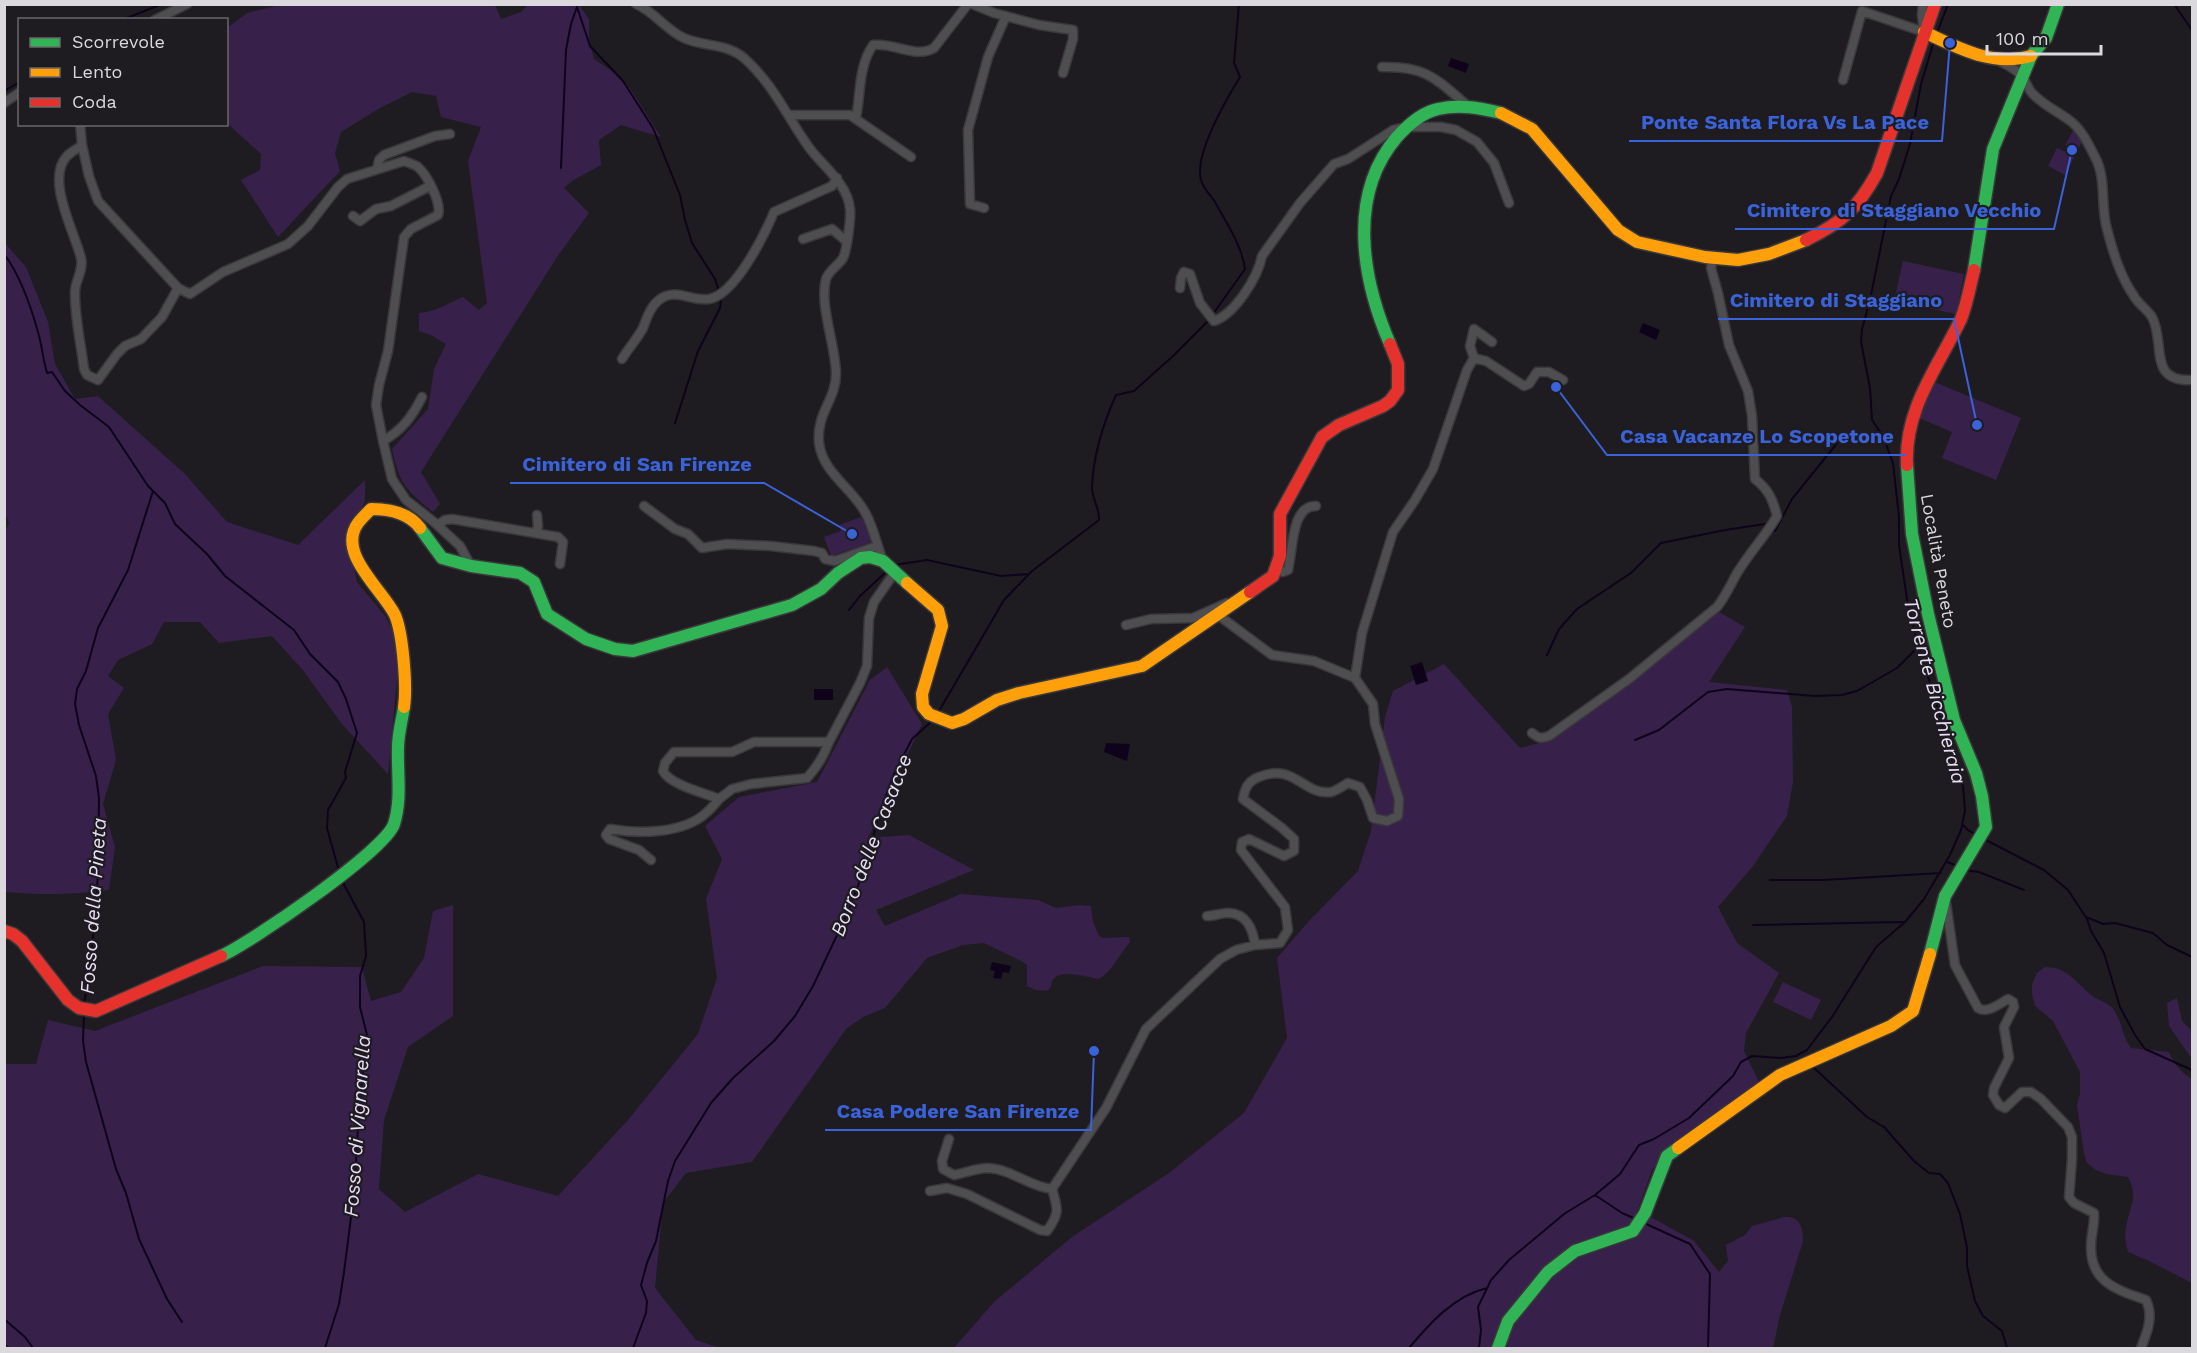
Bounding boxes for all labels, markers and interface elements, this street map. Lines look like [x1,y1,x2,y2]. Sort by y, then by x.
legend [18,18,228,126]
scale bar [1987,18,2101,56]
text: 100 m [1996,28,2049,49]
text: Scorrevole [72,31,165,52]
text: Lento [72,61,122,82]
text: Coda [72,91,117,112]
callout: Ponte Santa Flora Vs La Pace [1629,103,1942,141]
text: Ponte Santa Flora Vs La Pace [1641,110,1929,134]
callout: Cimitero di Staggiano Vecchio [1735,191,2054,229]
text: Cimitero di Staggiano Vecchio [1747,198,2041,222]
callout: Cimitero di Staggiano [1718,281,1954,319]
text: Cimitero di Staggiano [1730,288,1942,312]
callout: Casa Vacanze Lo Scopetone [1607,417,1906,455]
text: Casa Vacanze Lo Scopetone [1620,424,1894,448]
callout: Cimitero di San Firenze [510,445,764,483]
text: Cimitero di San Firenze [522,452,752,476]
street label: Località Peneto [1917,492,1961,630]
water label: Torrente Bicchieraia [1899,595,1971,787]
water label: Borro delle Casacce [825,750,917,940]
water label: Fosso della Pineta [75,817,111,995]
water label: Fosso di Vignarella [339,1034,375,1218]
callout: Casa Podere San Firenze [825,1092,1091,1130]
text: Casa Podere San Firenze [837,1099,1079,1123]

